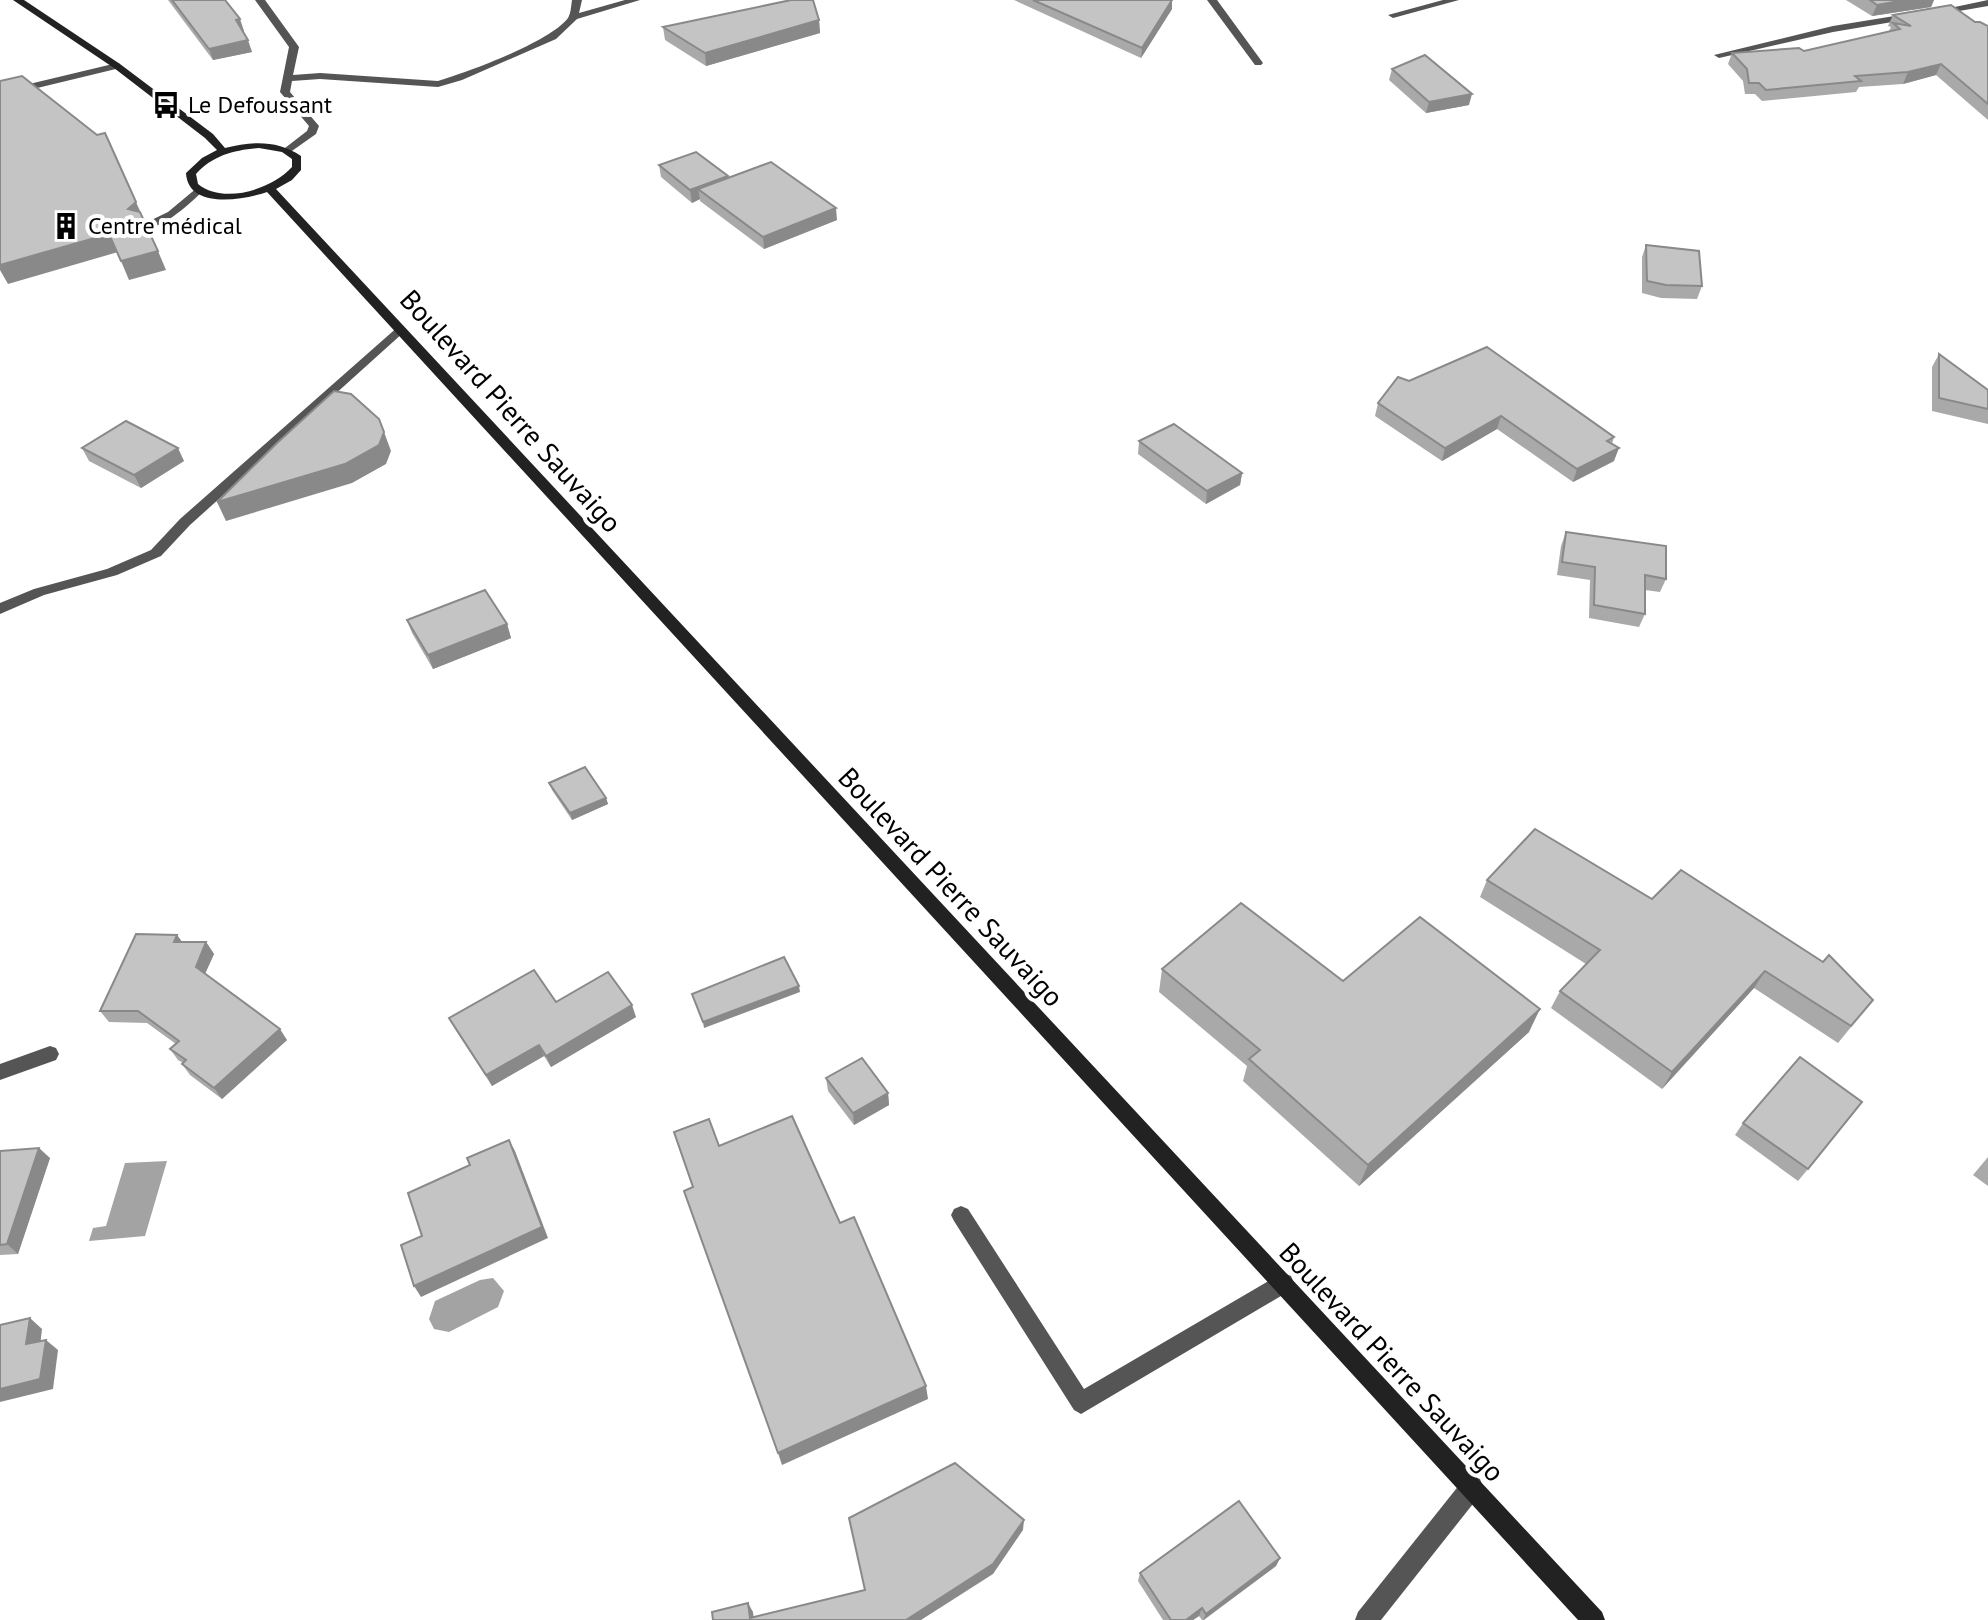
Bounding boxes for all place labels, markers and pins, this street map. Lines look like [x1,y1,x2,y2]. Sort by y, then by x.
place label: Le Defoussant [188,89,332,120]
bus stop icon: Le Defoussant [151,90,181,120]
place label: Centre médical [88,210,242,241]
building icon: Centre médical [51,211,81,241]

